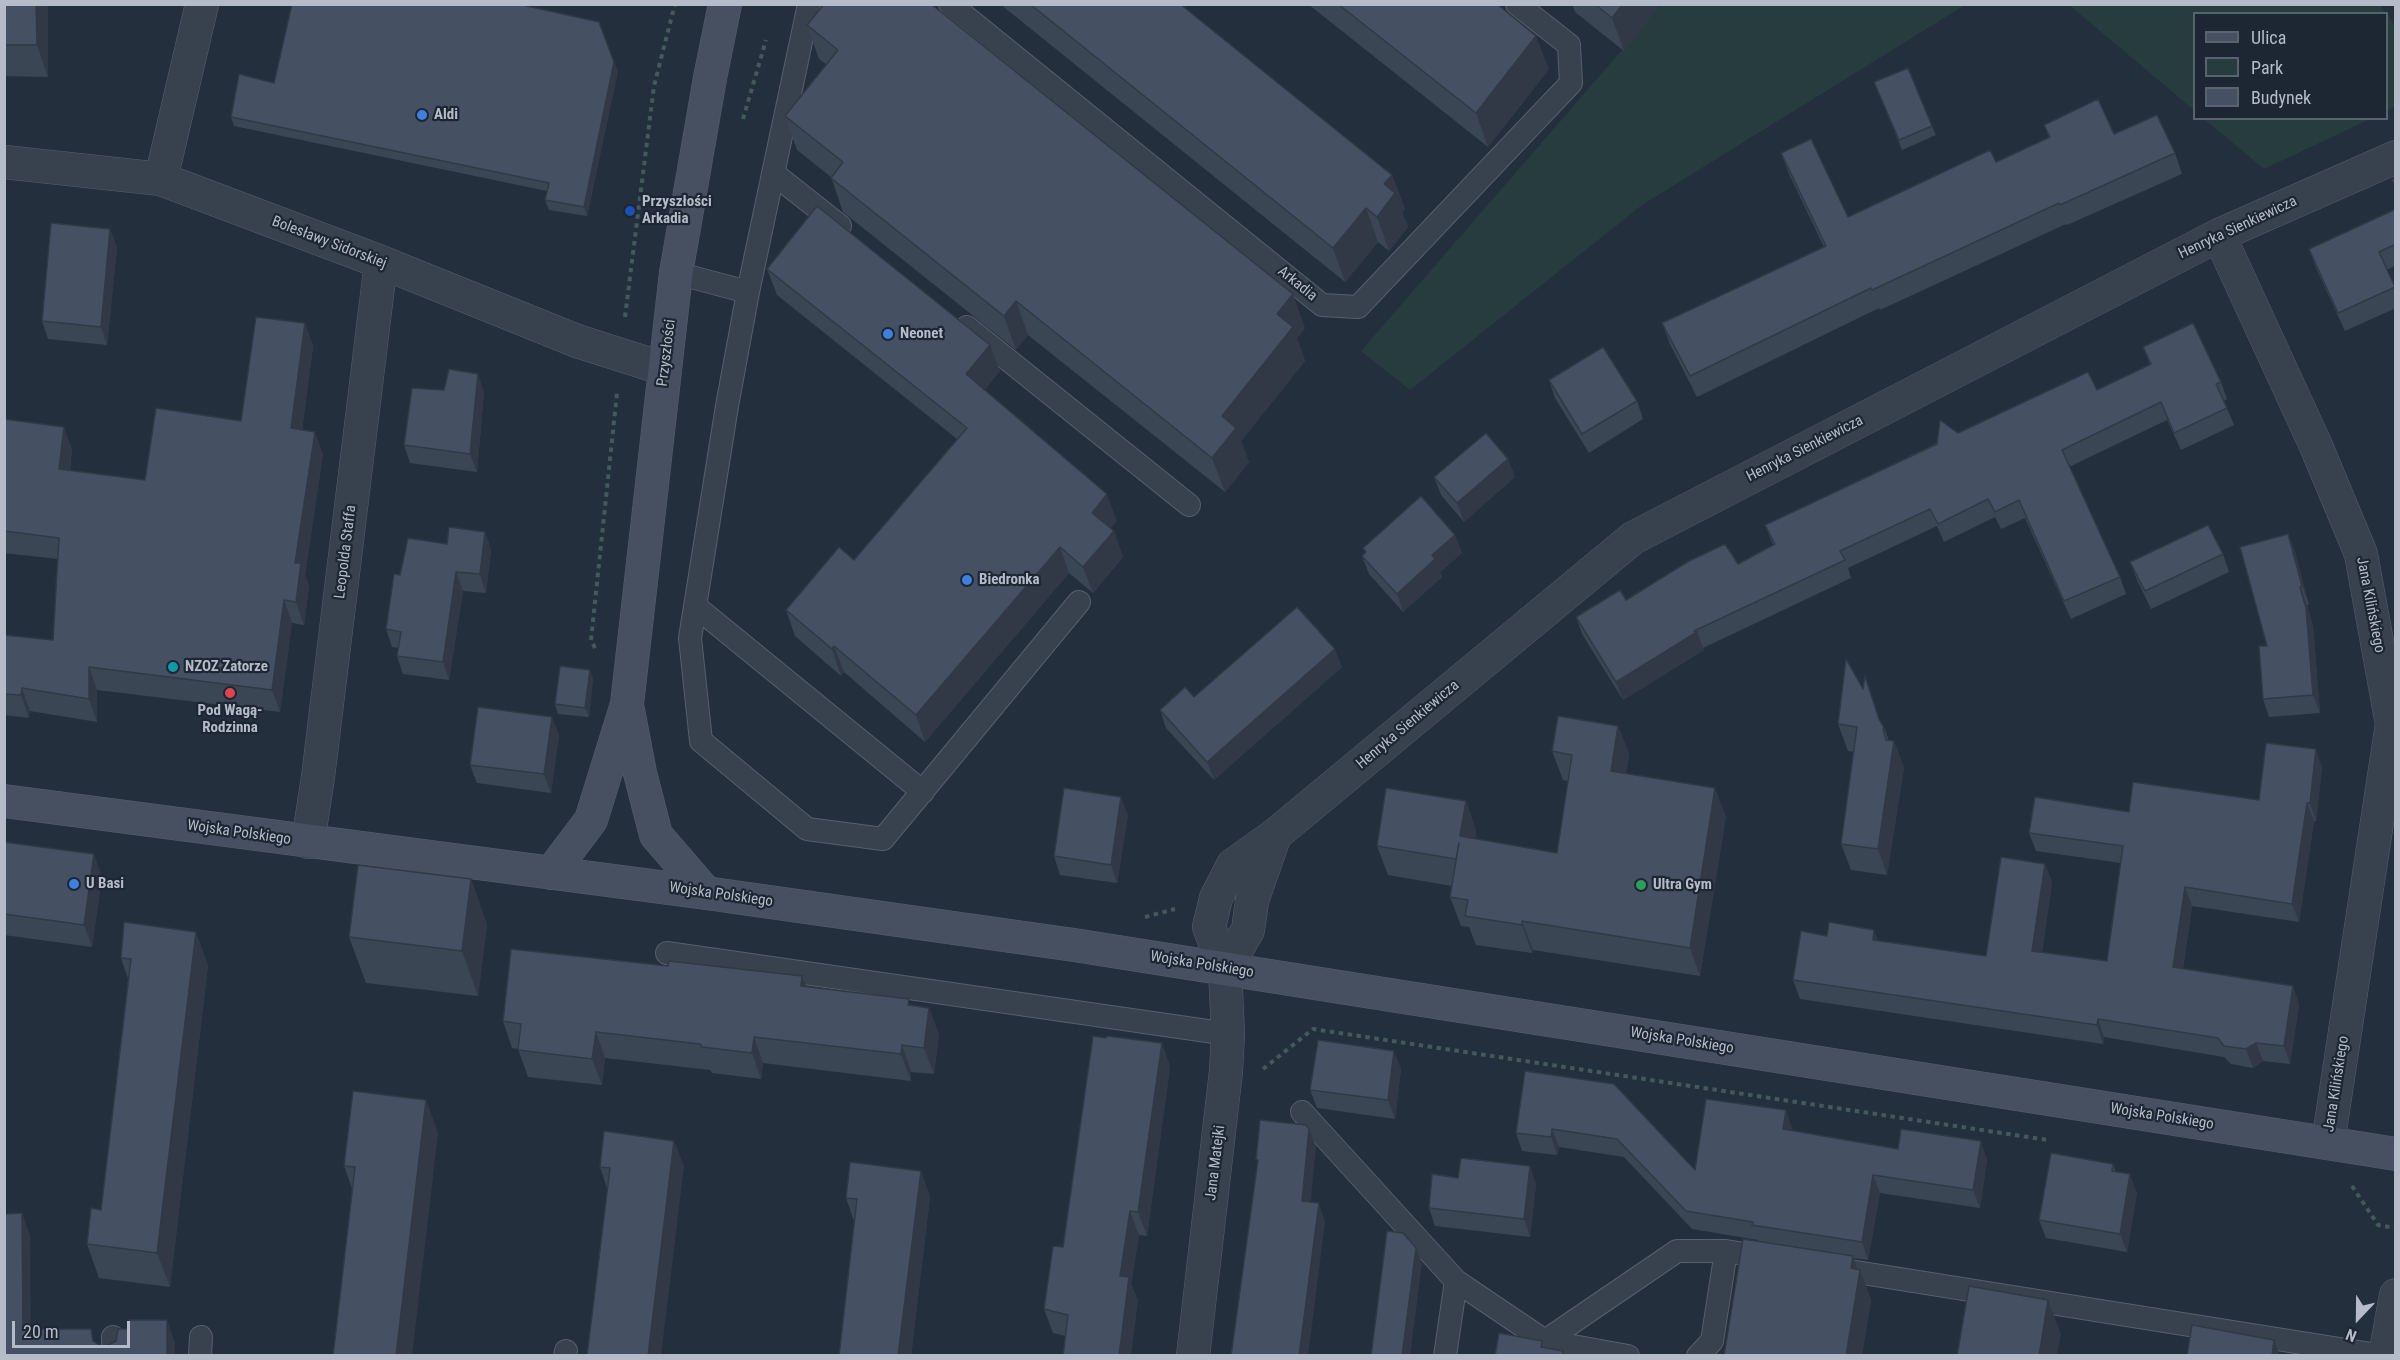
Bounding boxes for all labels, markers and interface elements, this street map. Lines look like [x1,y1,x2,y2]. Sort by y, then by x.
legend [2193,12,2388,120]
text: Ulica [2251,27,2286,48]
text: Park [2251,57,2283,78]
text: Budynek [2251,87,2311,108]
place label: Aldi [434,106,458,124]
marker: Aldi [415,108,429,122]
place label: Przyszłości Arkadia [642,193,712,228]
street label: Henryka Sienkiewicza [2176,193,2300,263]
marker: Przyszłości Arkadia [623,204,637,218]
street label: Bolesławy Sidorskiej [269,213,389,273]
street label: Arkadia [1274,263,1320,305]
street label: Przyszłości [654,318,680,388]
place label: Neonet [900,325,943,343]
marker: Neonet [881,327,895,341]
street label: Henryka Sienkiewicza [1744,412,1866,486]
street label: Leopolda Staffa [331,504,361,600]
street label: Jana Kilińskiego [2352,556,2388,654]
place label: Biedronka [979,571,1040,589]
marker: Biedronka [960,573,974,587]
place label: NZOZ Zatorze [185,658,268,676]
marker: NZOZ Zatorze [166,660,180,674]
street label: Henryka Sienkiewicza [1353,677,1463,773]
marker: Pod Wagą- Rodzinna [223,686,237,700]
place label: Pod Wagą- Rodzinna [198,702,262,737]
street label: Wojska Polskiego [186,817,292,849]
place label: U Basi [86,875,124,893]
place label: Ultra Gym [1653,876,1712,894]
marker: U Basi [67,877,81,891]
marker: Ultra Gym [1634,878,1648,892]
street label: Wojska Polskiego [668,879,774,911]
street label: Wojska Polskiego [1149,948,1255,982]
street label: Wojska Polskiego [1629,1024,1735,1058]
street label: Jana Kilińskiego [2321,1035,2353,1133]
street label: Wojska Polskiego [2109,1100,2215,1134]
street label: Jana Matejki [1202,1124,1230,1202]
north arrow [2328,1288,2388,1348]
scale bar [15,1309,134,1347]
text: 20 m [23,1321,58,1342]
text: N [2343,1325,2359,1346]

